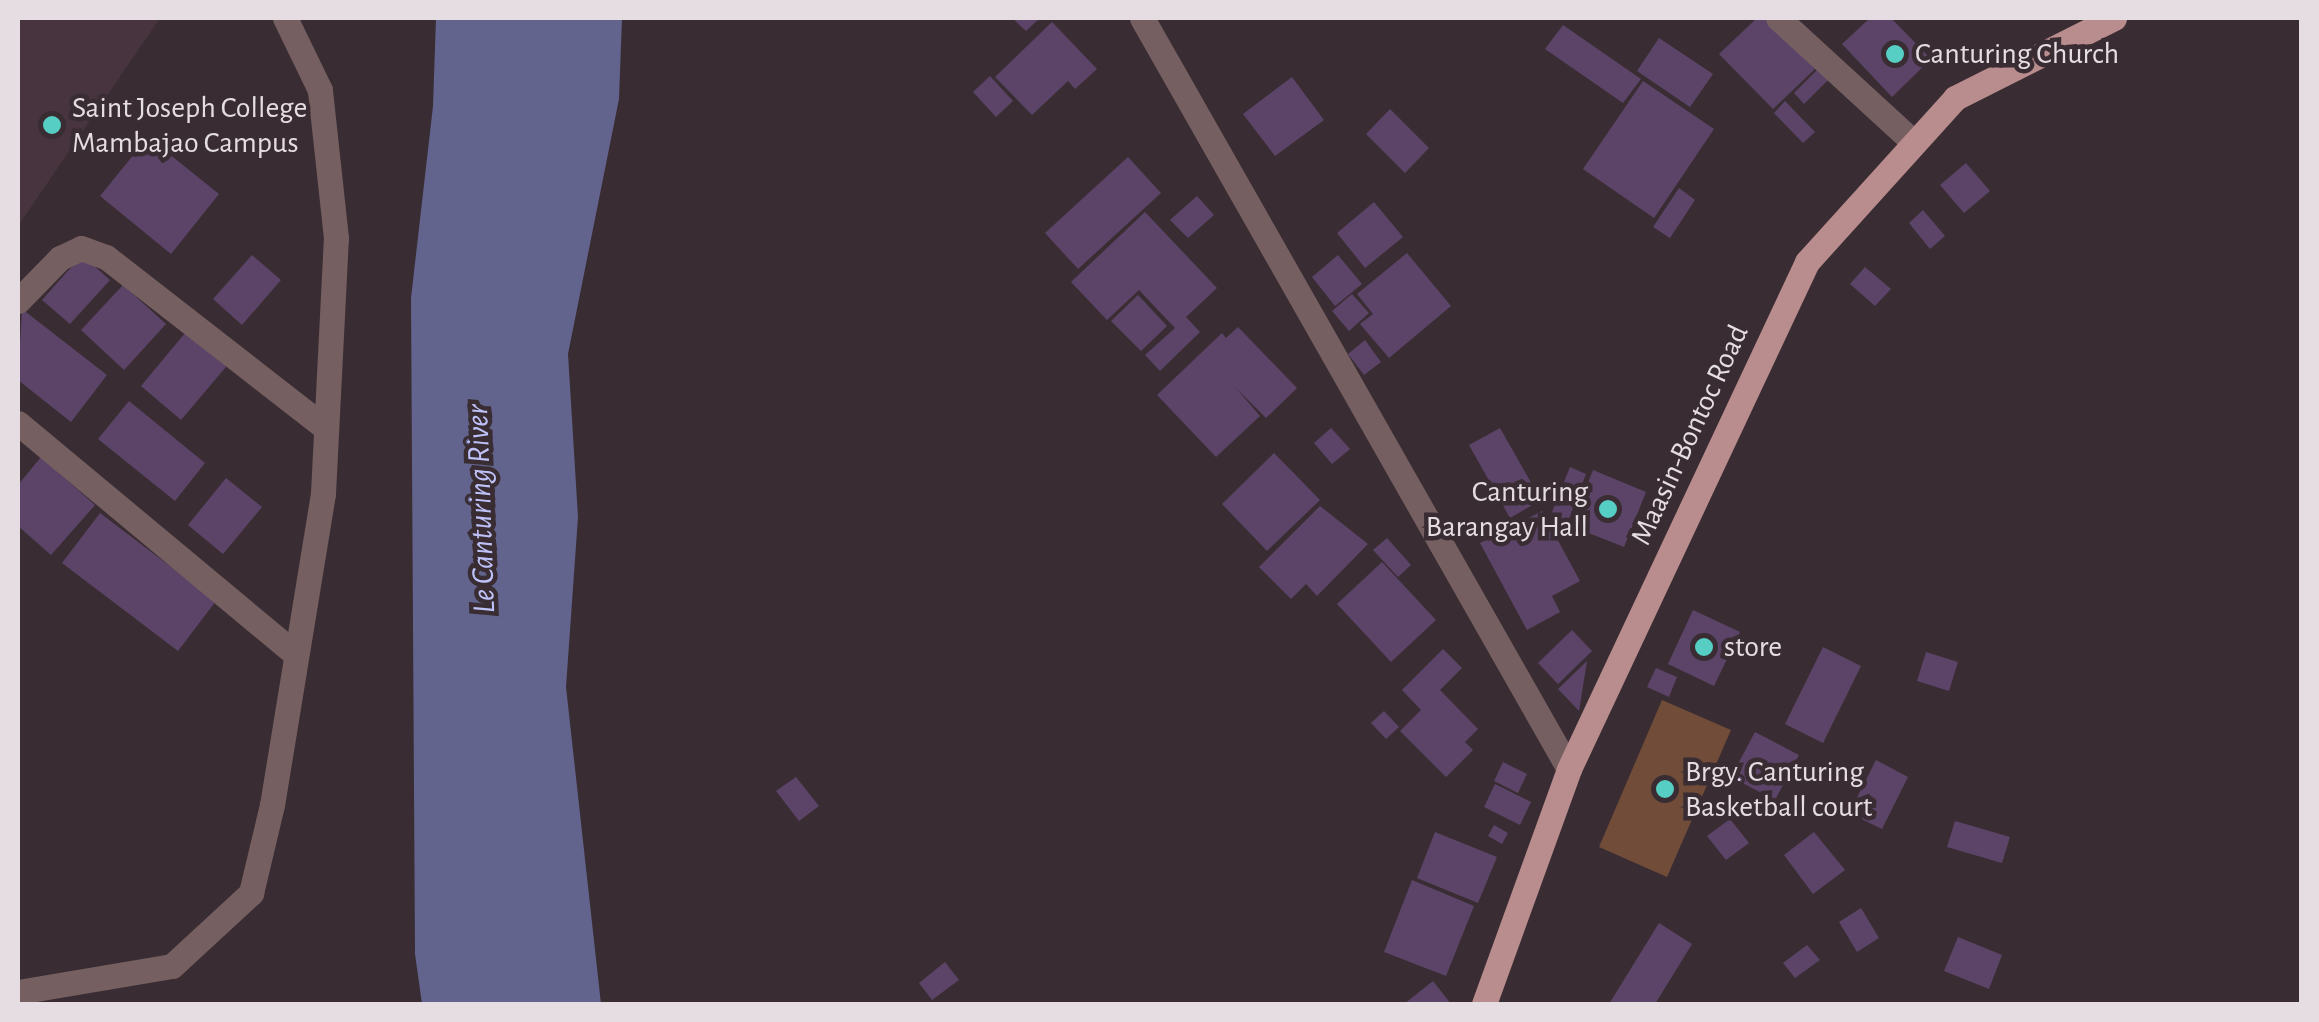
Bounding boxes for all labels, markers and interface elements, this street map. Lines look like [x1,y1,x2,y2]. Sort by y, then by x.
place label: Canturing Church [1915,36,2119,72]
marker: Canturing Church [1884,43,1906,65]
place label: Saint Joseph College Mambajao Campus [72,90,307,160]
marker: Saint Joseph College Mambajao Campus [41,114,63,136]
street label: Maasin-Bontoc Road [1623,319,1757,551]
water label: Le Canturing River [458,404,504,614]
place label: Canturing Barangay Hall [1426,474,1588,544]
marker: Canturing Barangay Hall [1597,498,1619,520]
place label: store [1724,629,1782,665]
marker: store [1693,636,1715,658]
place label: Brgy. Canturing Basketball court [1685,754,1872,824]
marker: Brgy. Canturing Basketball court [1654,778,1676,800]

